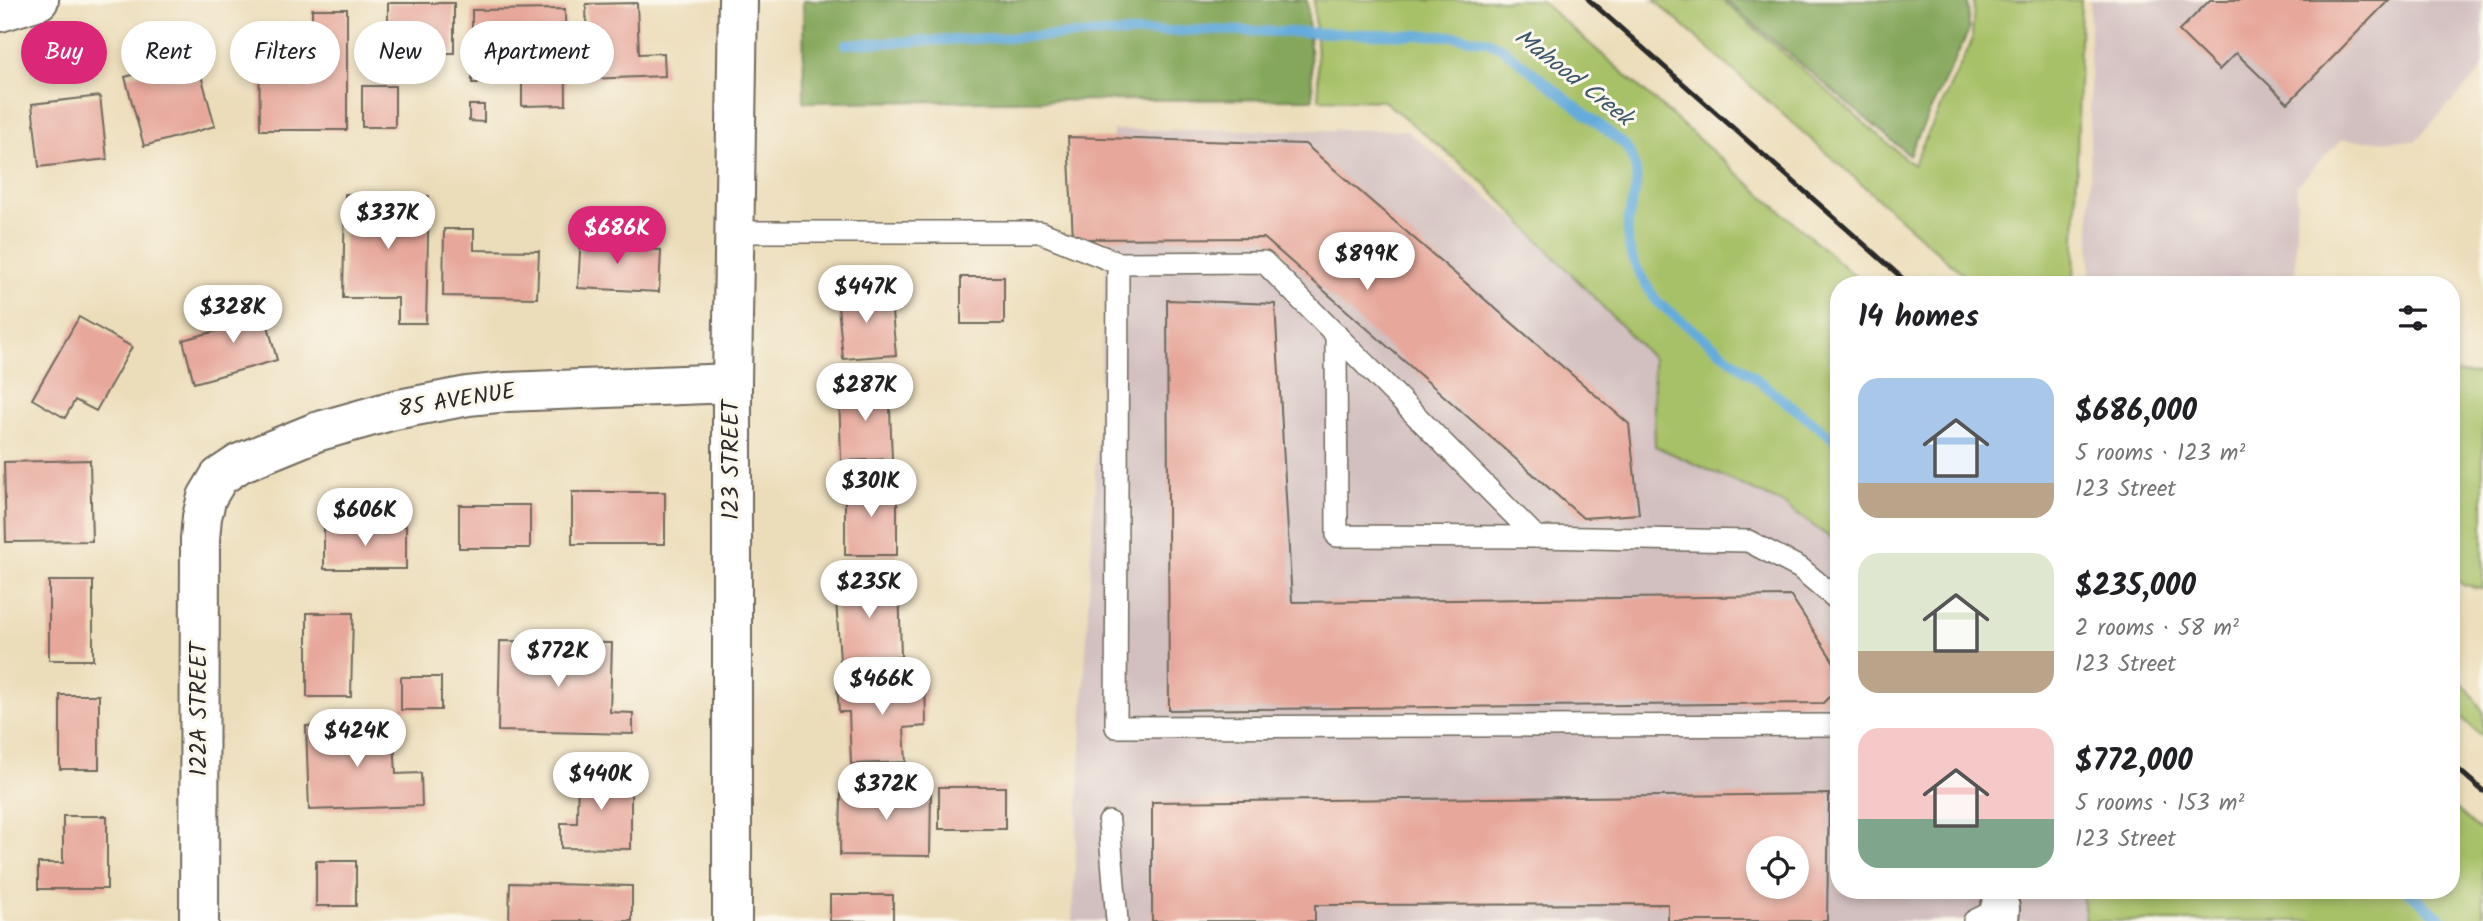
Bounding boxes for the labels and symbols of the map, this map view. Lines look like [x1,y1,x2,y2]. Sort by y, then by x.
water label: Mahood Creek [1505,19,1644,139]
pin: $337K [339,191,437,251]
pin: $686K [568,206,666,266]
pin: $899K [1318,232,1416,292]
pin: $447K [817,266,915,325]
pin: $328K [184,286,282,345]
pin: $287K [816,364,914,423]
street label: 85 AVENUE [396,374,519,428]
street label: 123 STREET [714,398,750,520]
pin: $301K [822,460,920,519]
pin: $606K [316,489,414,548]
pin: $235K [820,560,918,620]
pin: $772K [509,630,607,689]
street label: 122A STREET [182,640,218,776]
pin: $466K [833,658,931,717]
pin: $424K [308,710,406,769]
pin: $440K [552,752,650,812]
pin: $372K [837,762,935,822]

